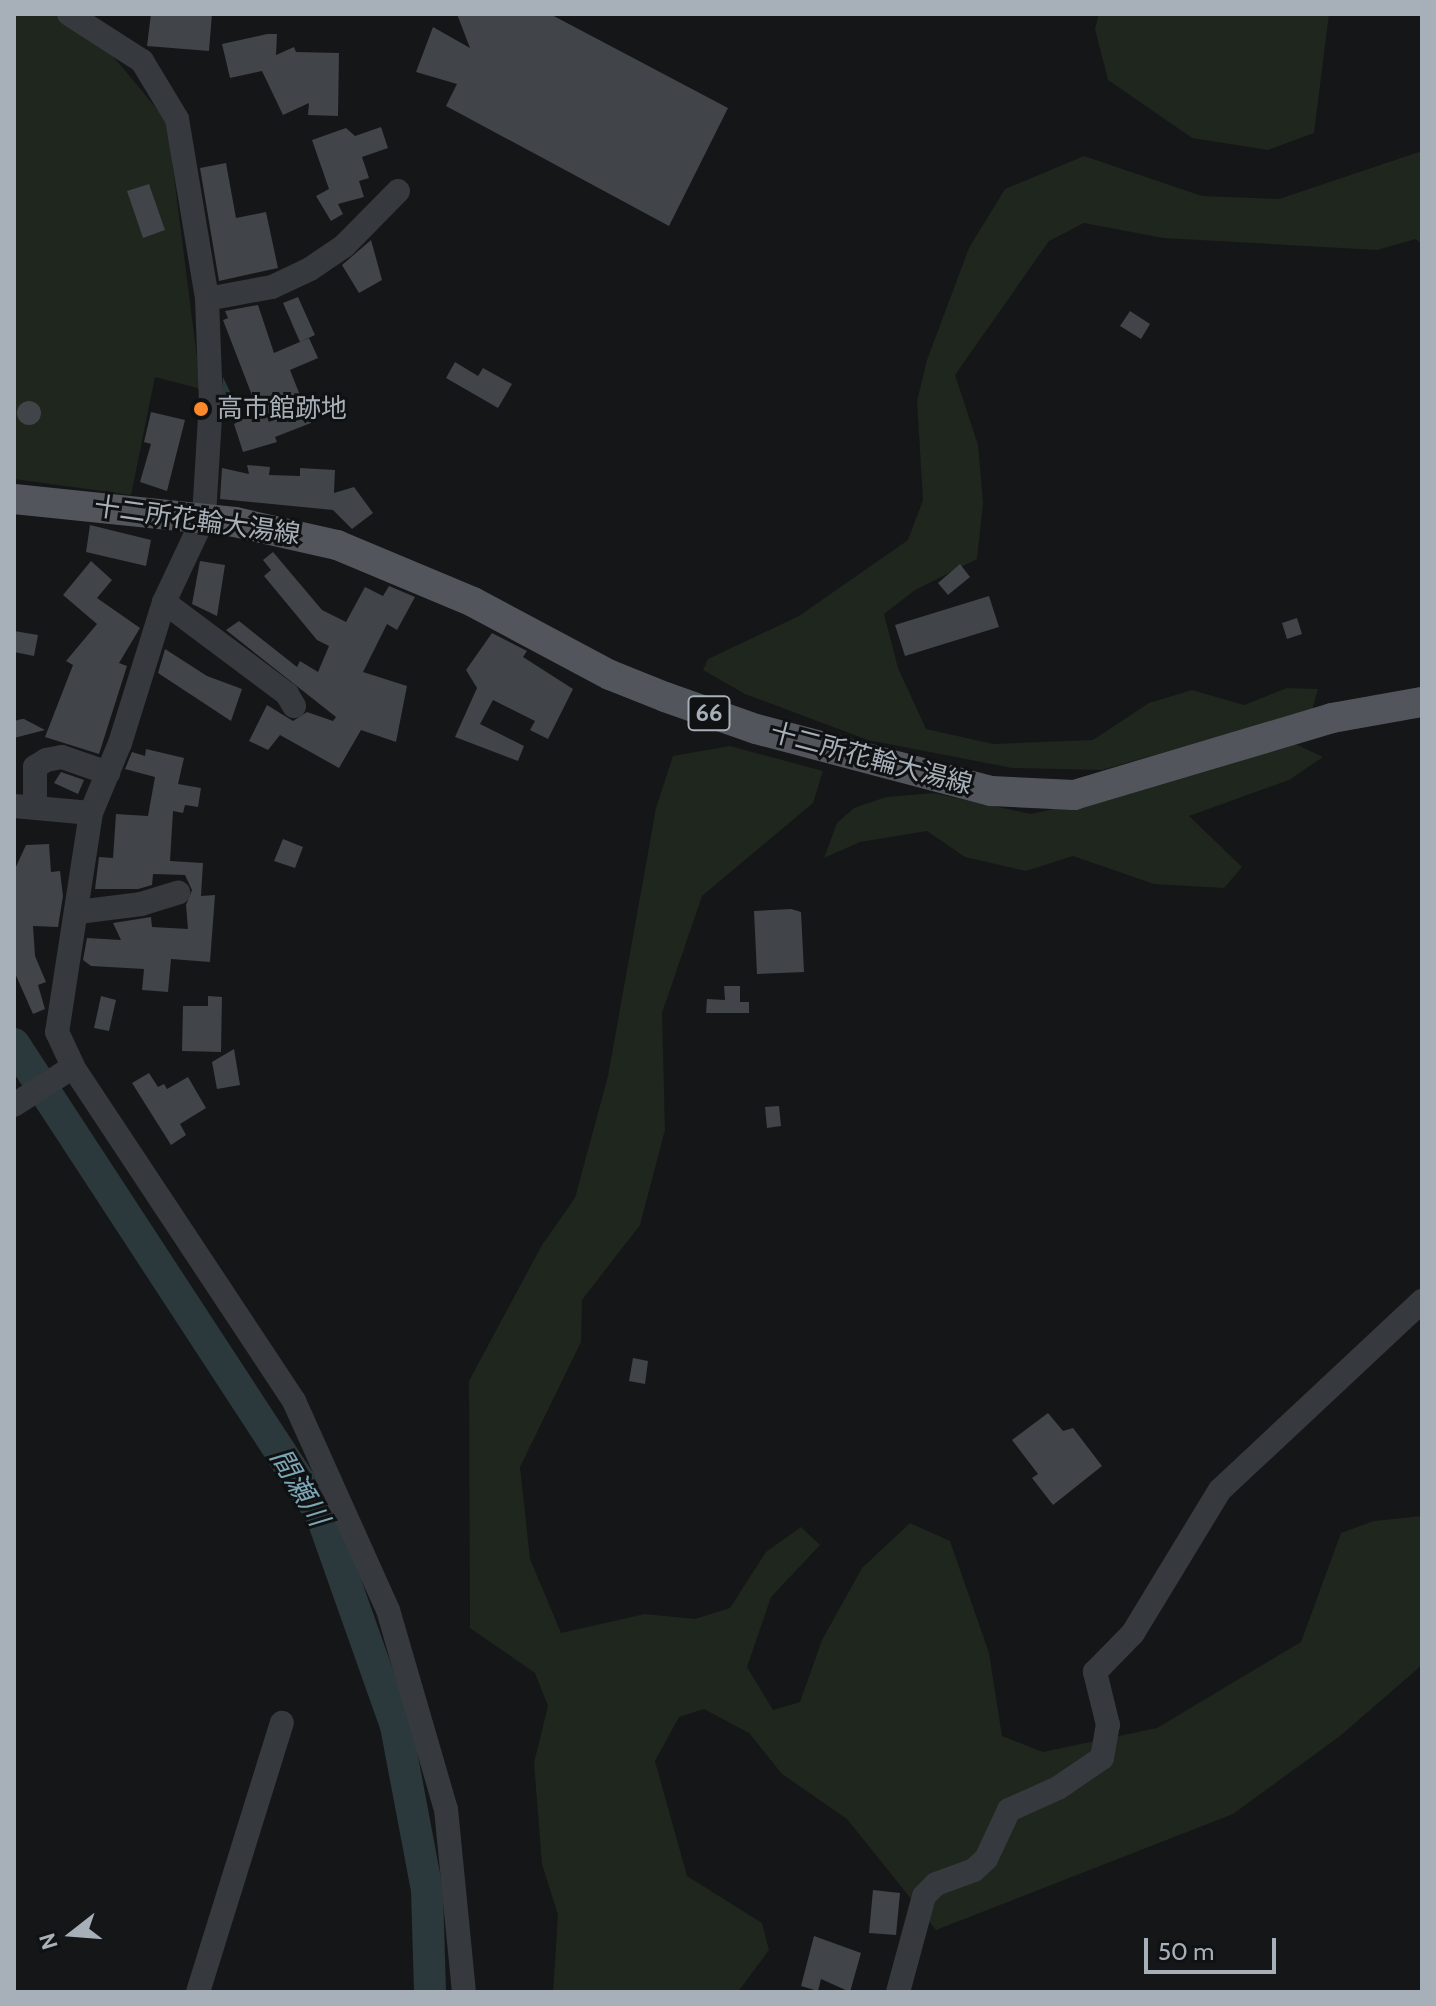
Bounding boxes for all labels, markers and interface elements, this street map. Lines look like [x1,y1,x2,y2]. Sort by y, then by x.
place label: 高市館跡地 [217,393,347,425]
marker: 高市館跡地 [192,400,210,418]
street label: 十二所花輪大湯線 [92,491,302,551]
road number: 66 [687,693,731,733]
street label: 十二所花輪大湯線 [767,717,975,801]
water label: 間瀬川 [264,1442,336,1532]
north arrow [32,1894,112,1974]
scale bar [1148,1922,1280,1972]
text: N [33,1930,64,1953]
text: 50 m [1158,1937,1214,1966]

